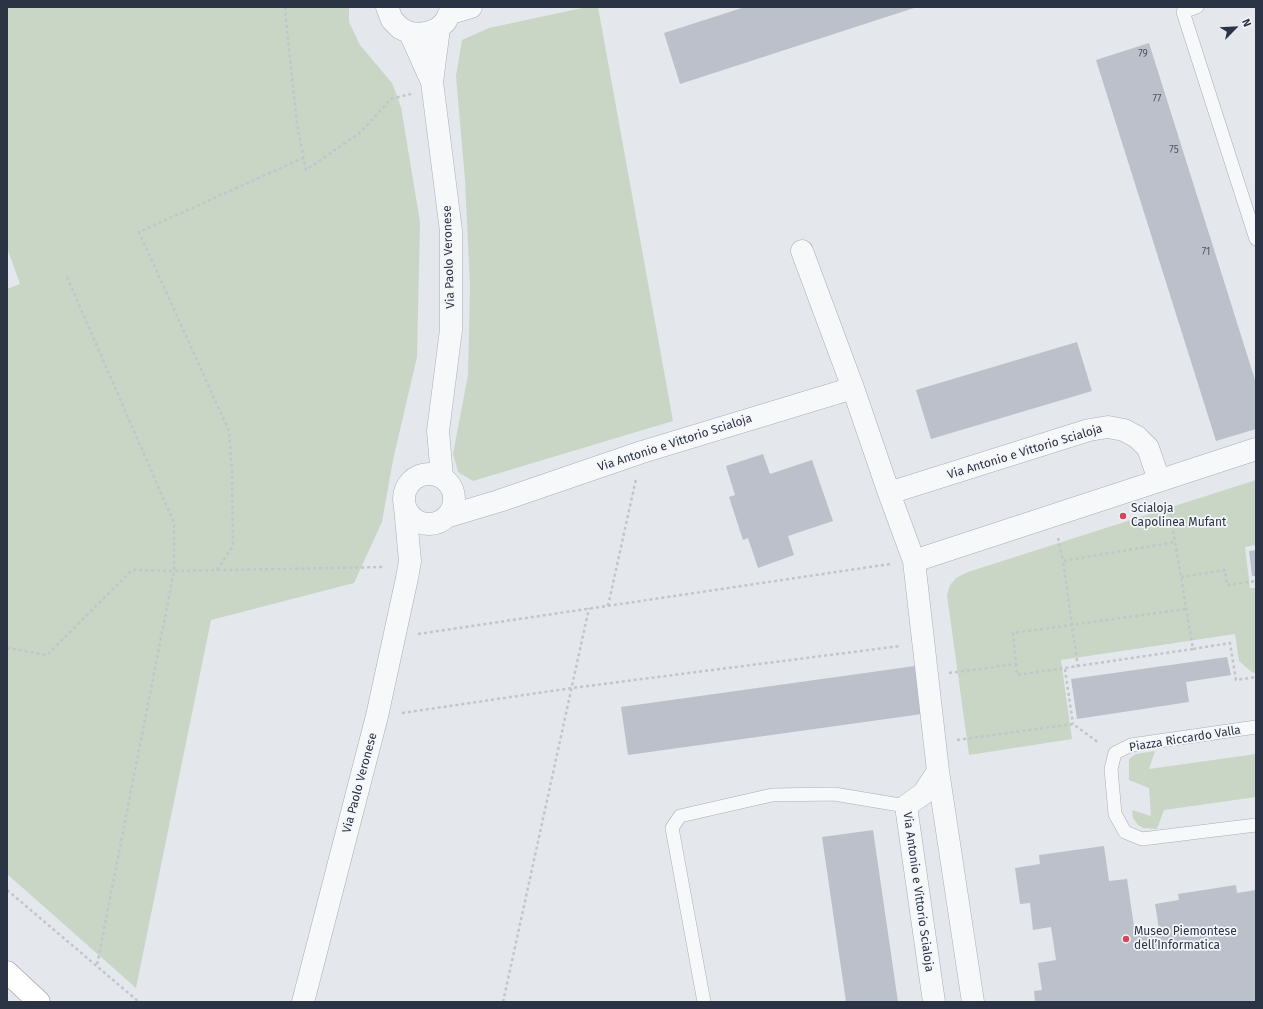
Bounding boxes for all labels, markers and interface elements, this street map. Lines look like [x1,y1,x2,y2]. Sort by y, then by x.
north arrow [1215,8,1255,48]
text: N [1239,17,1254,29]
house number: 79 [1138,48,1148,60]
house number: 77 [1153,93,1161,105]
house number: 75 [1169,144,1179,156]
street label: Via Paolo Veronese [440,205,458,309]
house number: 71 [1202,246,1210,258]
street label: Via Antonio e Vittorio Scialoja [596,411,754,475]
street label: Via Antonio e Vittorio Scialoja [946,422,1104,482]
place label: Scialoja Capolinea Mufant [1131,502,1226,530]
marker: Scialoja Capolinea Mufant [1118,511,1128,521]
street label: Piazza Riccardo Valla [1128,723,1242,755]
street label: Via Paolo Veronese [340,731,380,835]
street label: Via Antonio e Vittorio Scialoja [900,811,936,973]
place label: Museo Piemontese dell’Informatica [1134,925,1237,953]
marker: Museo Piemontese dell’Informatica [1121,934,1131,944]

